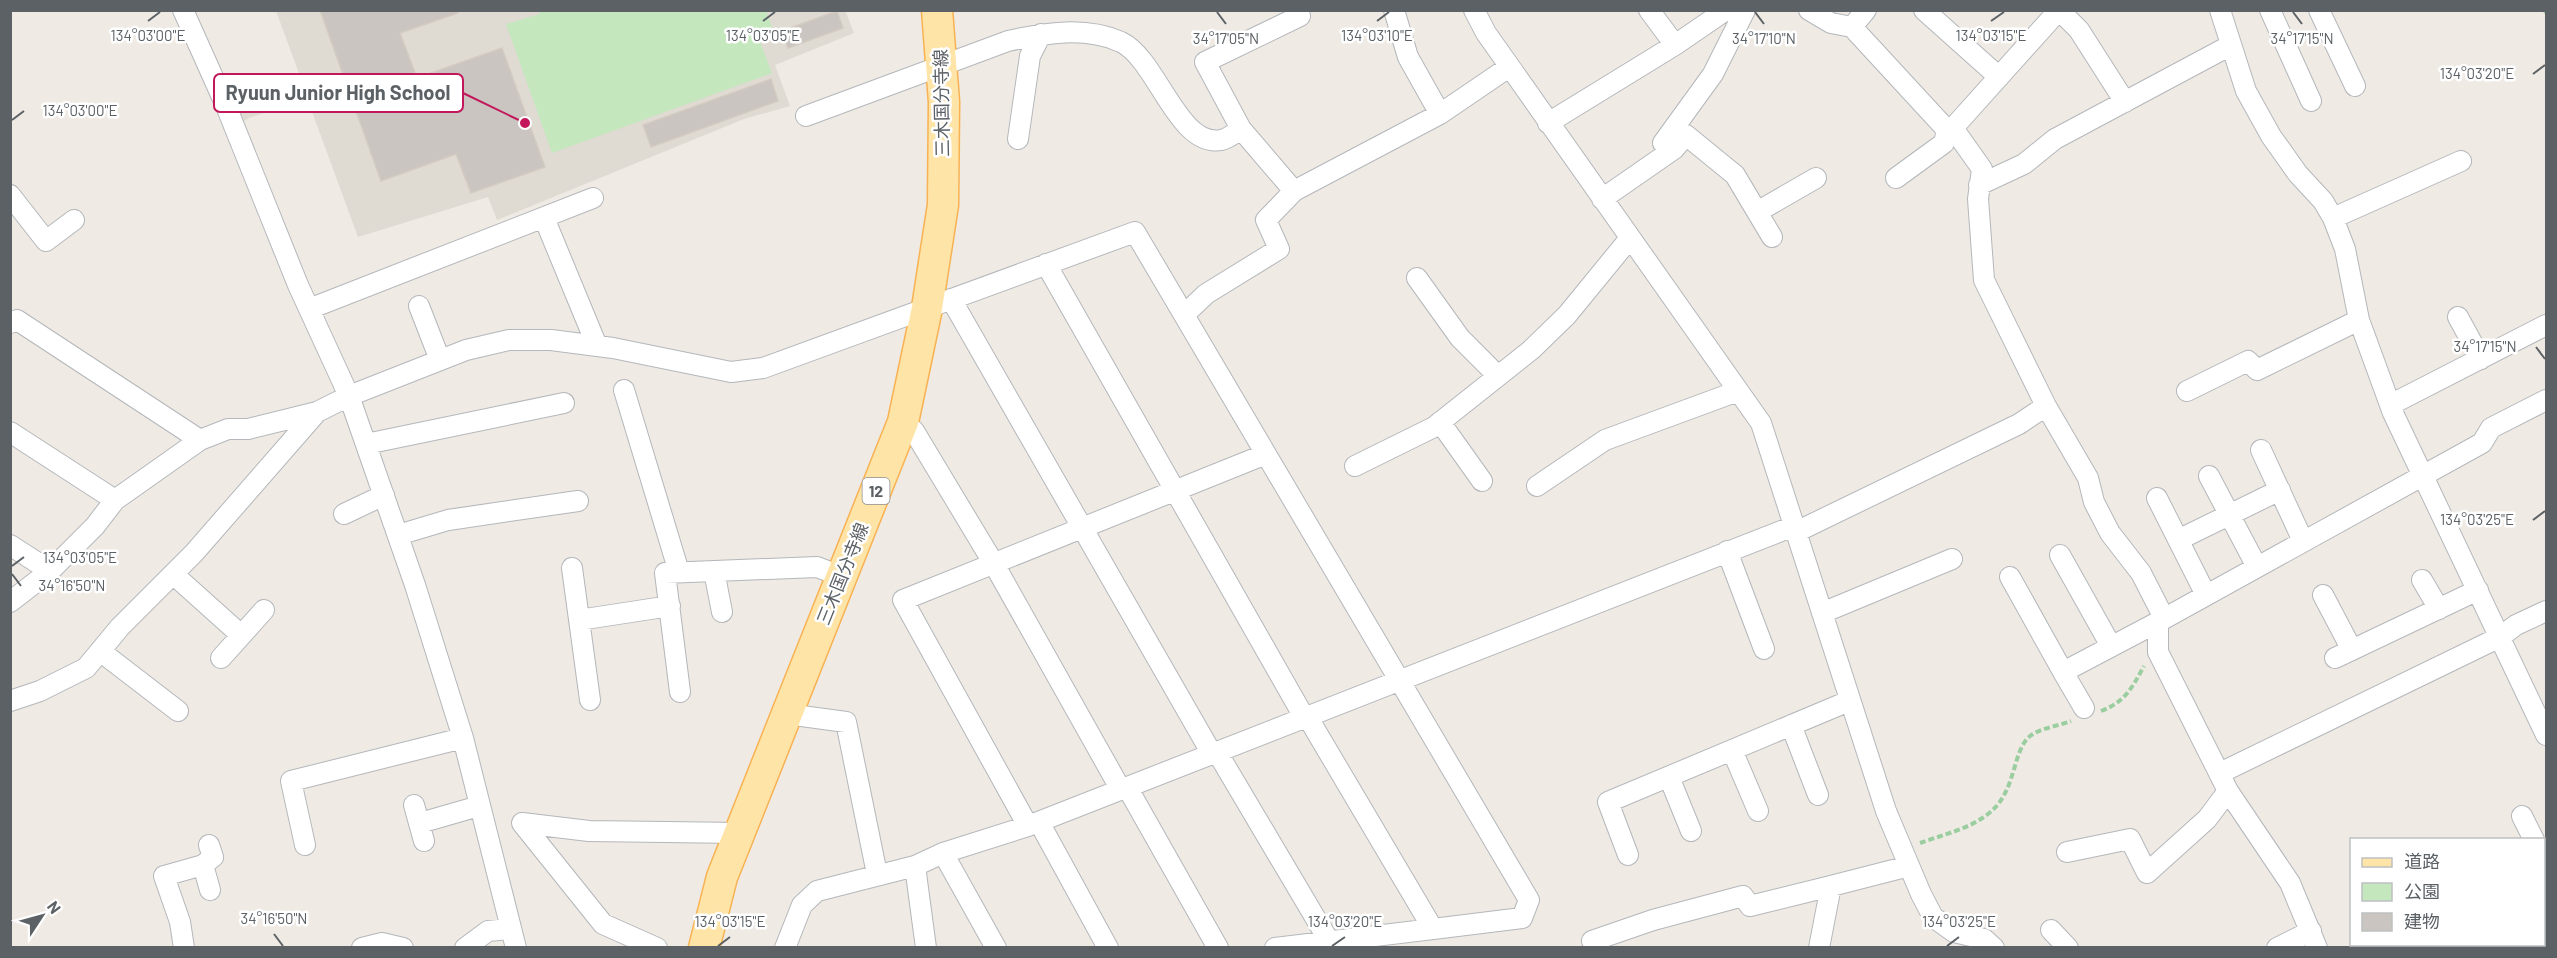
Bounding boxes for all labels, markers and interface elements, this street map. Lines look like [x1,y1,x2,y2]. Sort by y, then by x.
text: 134°03'00"E [110,26,186,44]
text: 134°03'05"E [726,26,800,44]
text: 134°03'10"E [1341,26,1413,44]
text: 134°03'15"E [1955,26,2027,44]
text: 34°17'05"N [1193,29,1259,47]
text: 34°17'10"N [1732,29,1796,47]
text: 34°17'15"N [2270,29,2334,47]
street label: 三木国分寺線 [929,49,953,157]
text: 134°03'20"E [2440,64,2514,82]
callout: Ryuun Junior High School [214,74,463,112]
text: Ryuun Junior High School [226,80,450,104]
text: 134°03'00"E [42,101,118,119]
text: 34°17'15"N [2453,337,2517,355]
road number: 12 [862,478,890,504]
text: 134°03'25"E [2440,510,2514,528]
street label: 三木国分寺線 [812,519,873,628]
text: 134°03'05"E [43,548,117,566]
text: 34°16'50"N [39,576,105,594]
legend [2350,838,2545,946]
text: 道路 [2404,850,2440,872]
text: 公園 [2404,880,2440,902]
north arrow [12,886,72,946]
text: N [44,897,65,917]
text: 34°16'50"N [241,909,307,927]
text: 建物 [2404,910,2440,932]
text: 134°03'15"E [694,912,766,930]
text: 134°03'20"E [1308,912,1382,930]
text: 134°03'25"E [1922,912,1996,930]

